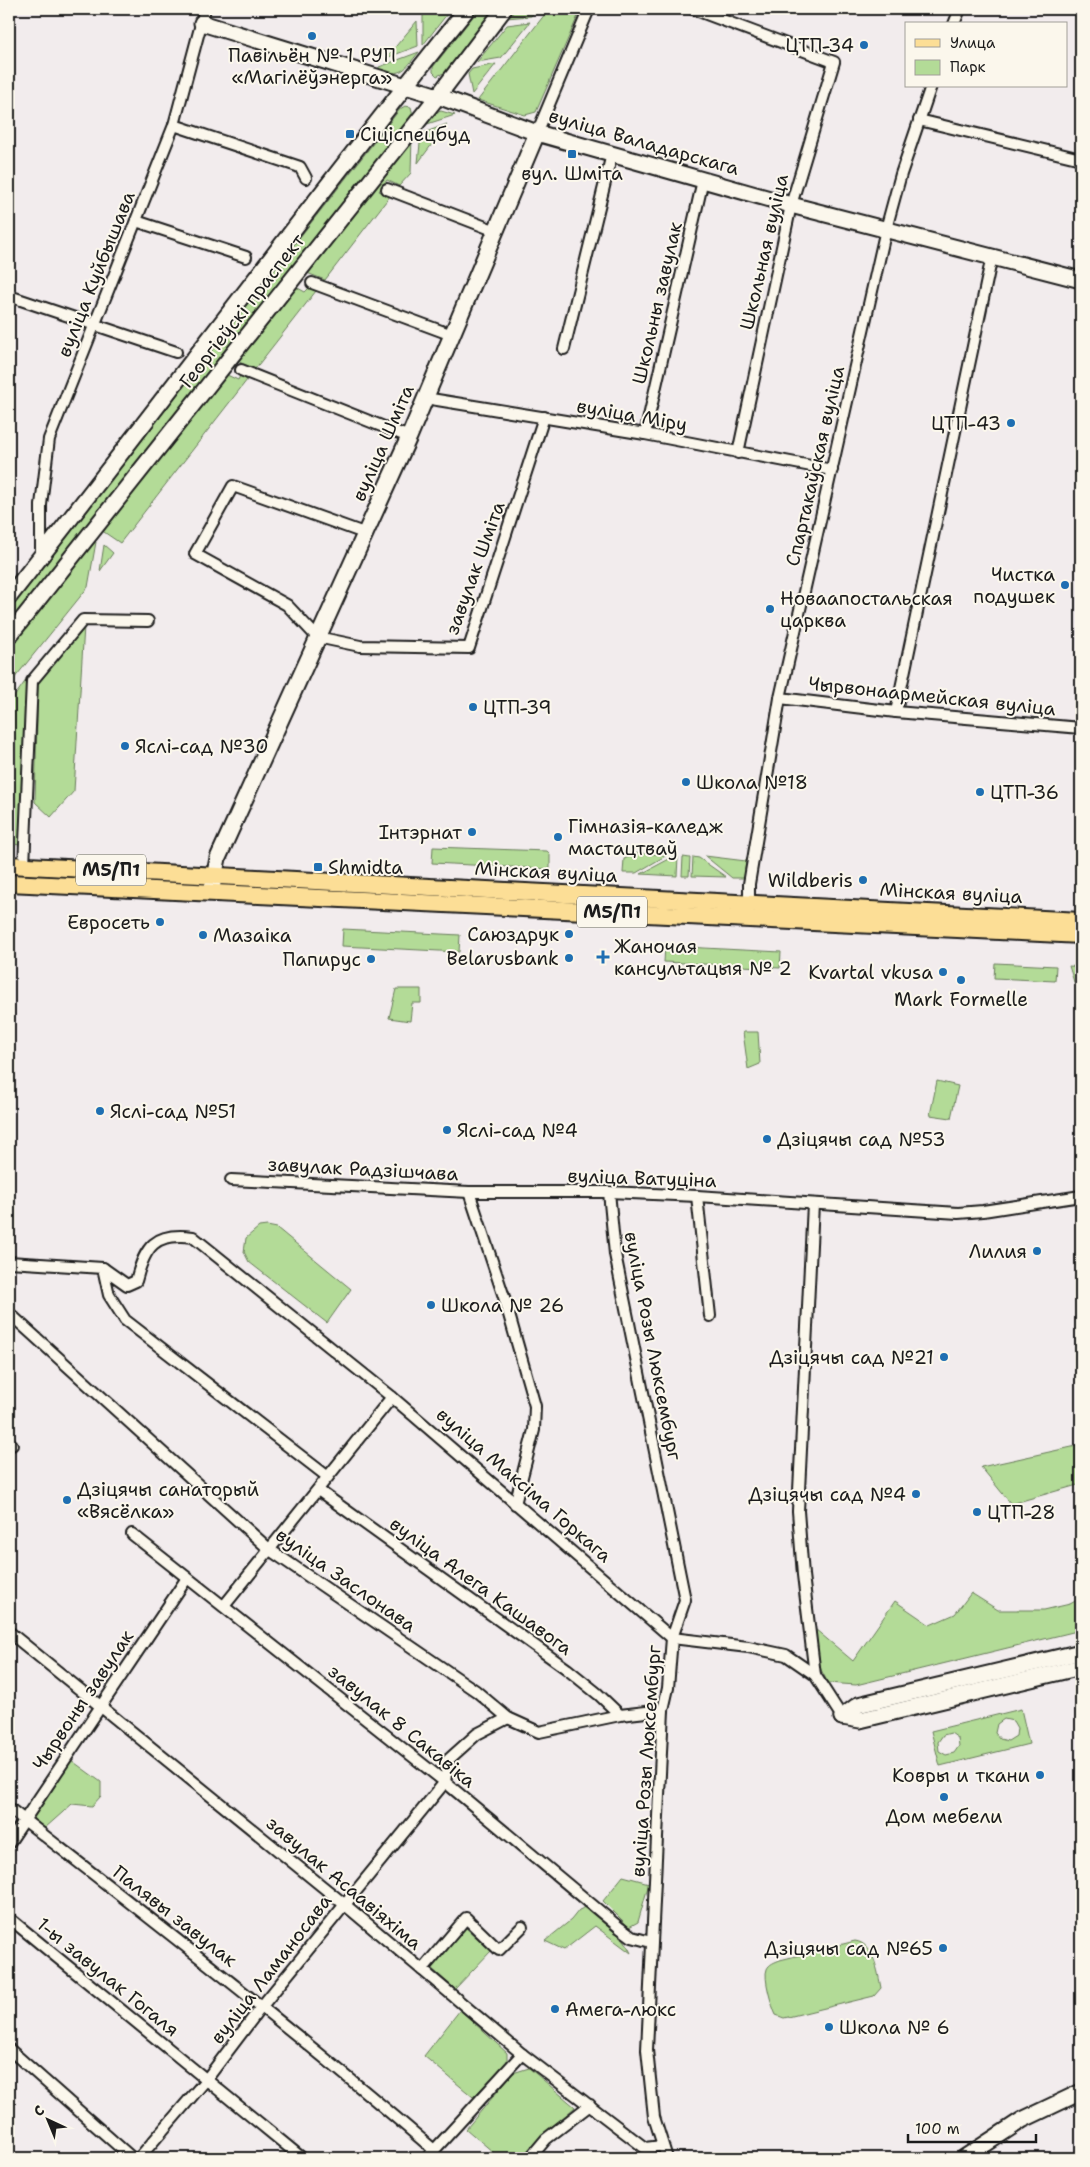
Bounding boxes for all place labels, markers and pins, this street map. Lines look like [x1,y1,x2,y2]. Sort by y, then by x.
marker: Павільён № 1 РУП «Магілёўэнерга» [306,30,318,42]
place label: ЦТП-34 [785,33,854,58]
marker: ЦТП-34 [858,39,870,51]
place label: Павільён № 1 РУП «Магілёўэнерга» [228,43,396,90]
place label: Сіціспецбуд [360,122,470,147]
marker: Сіціспецбуд [344,128,356,140]
marker: вул. Шміта [566,148,578,160]
place label: вул. Шміта [521,161,623,186]
place label: ЦТП-43 [931,411,1001,436]
marker: ЦТП-43 [1005,417,1017,429]
place label: Чистка подушек [973,562,1055,609]
marker: Чистка подушек [1059,579,1071,591]
place label: Новаапостальская царква [780,586,953,633]
marker: Новаапостальская царква [764,603,776,615]
place label: ЦТП-39 [483,695,551,720]
marker: ЦТП-39 [467,701,479,713]
place label: Яслі-сад №30 [135,734,269,759]
marker: Яслі-сад №30 [119,740,131,752]
place label: Школа №18 [696,770,808,795]
marker: Школа №18 [680,776,692,788]
place label: ЦТП-36 [990,780,1059,805]
marker: ЦТП-36 [974,786,986,798]
place label: Гімназія-каледж мастацтваў [568,814,723,861]
place label: Інтэрнат [379,820,462,845]
marker: Інтэрнат [466,826,478,838]
marker: Гімназія-каледж мастацтваў [552,831,564,843]
place label: Shmidta [328,855,403,880]
marker: Shmidta [312,861,324,873]
place label: Wildberis [768,868,853,893]
marker: Wildberis [857,874,869,886]
place label: Евросеть [67,910,150,935]
marker: Евросеть [154,916,166,928]
place label: Саюздрук [467,922,559,947]
place label: Мазаіка [213,923,292,948]
marker: Саюздрук [563,928,575,940]
marker: Мазаіка [197,929,209,941]
place label: Жаночая кансультацыя № 2 [614,934,792,981]
place label: Belarusbank [446,946,559,971]
place label: Папирус [283,947,361,972]
marker: Жаночая кансультацыя № 2 [596,950,610,964]
marker: Belarusbank [563,952,575,964]
marker: Папирус [365,953,377,965]
place label: Kvartal vkusa [808,960,933,985]
marker: Kvartal vkusa [937,966,949,978]
marker: Mark Formelle [955,974,967,986]
place label: Mark Formelle [894,987,1028,1012]
place label: Яслі-сад №51 [110,1099,236,1124]
marker: Яслі-сад №51 [94,1105,106,1117]
place label: Яслі-сад №4 [457,1118,578,1143]
marker: Яслі-сад №4 [441,1124,453,1136]
place label: Дзіцячы сад №53 [777,1127,946,1152]
marker: Дзіцячы сад №53 [761,1133,773,1145]
place label: Лилия [969,1239,1027,1264]
marker: Лилия [1031,1245,1043,1257]
place label: Школа № 26 [441,1293,564,1318]
marker: Школа № 26 [425,1299,437,1311]
place label: Дзіцячы сад №21 [769,1345,934,1370]
marker: Дзіцячы сад №21 [938,1351,950,1363]
place label: Дзіцячы санаторый «Вясёлка» [77,1477,259,1524]
place label: Дзіцячы сад №4 [748,1482,906,1507]
marker: Дзіцячы сад №4 [910,1488,922,1500]
marker: Дзіцячы санаторый «Вясёлка» [61,1494,73,1506]
place label: ЦТП-28 [987,1500,1056,1525]
marker: ЦТП-28 [971,1506,983,1518]
place label: Ковры и ткани [892,1763,1030,1788]
marker: Ковры и ткани [1034,1769,1046,1781]
marker: Дом мебели [938,1791,950,1803]
place label: Дом мебели [885,1804,1003,1829]
place label: Дзіцячы сад №65 [764,1936,933,1961]
marker: Дзіцячы сад №65 [937,1942,949,1954]
place label: Амега-люкс [565,1997,676,2022]
marker: Амега-люкс [549,2003,561,2015]
place label: Школа № 6 [839,2015,950,2040]
marker: Школа № 6 [823,2021,835,2033]

